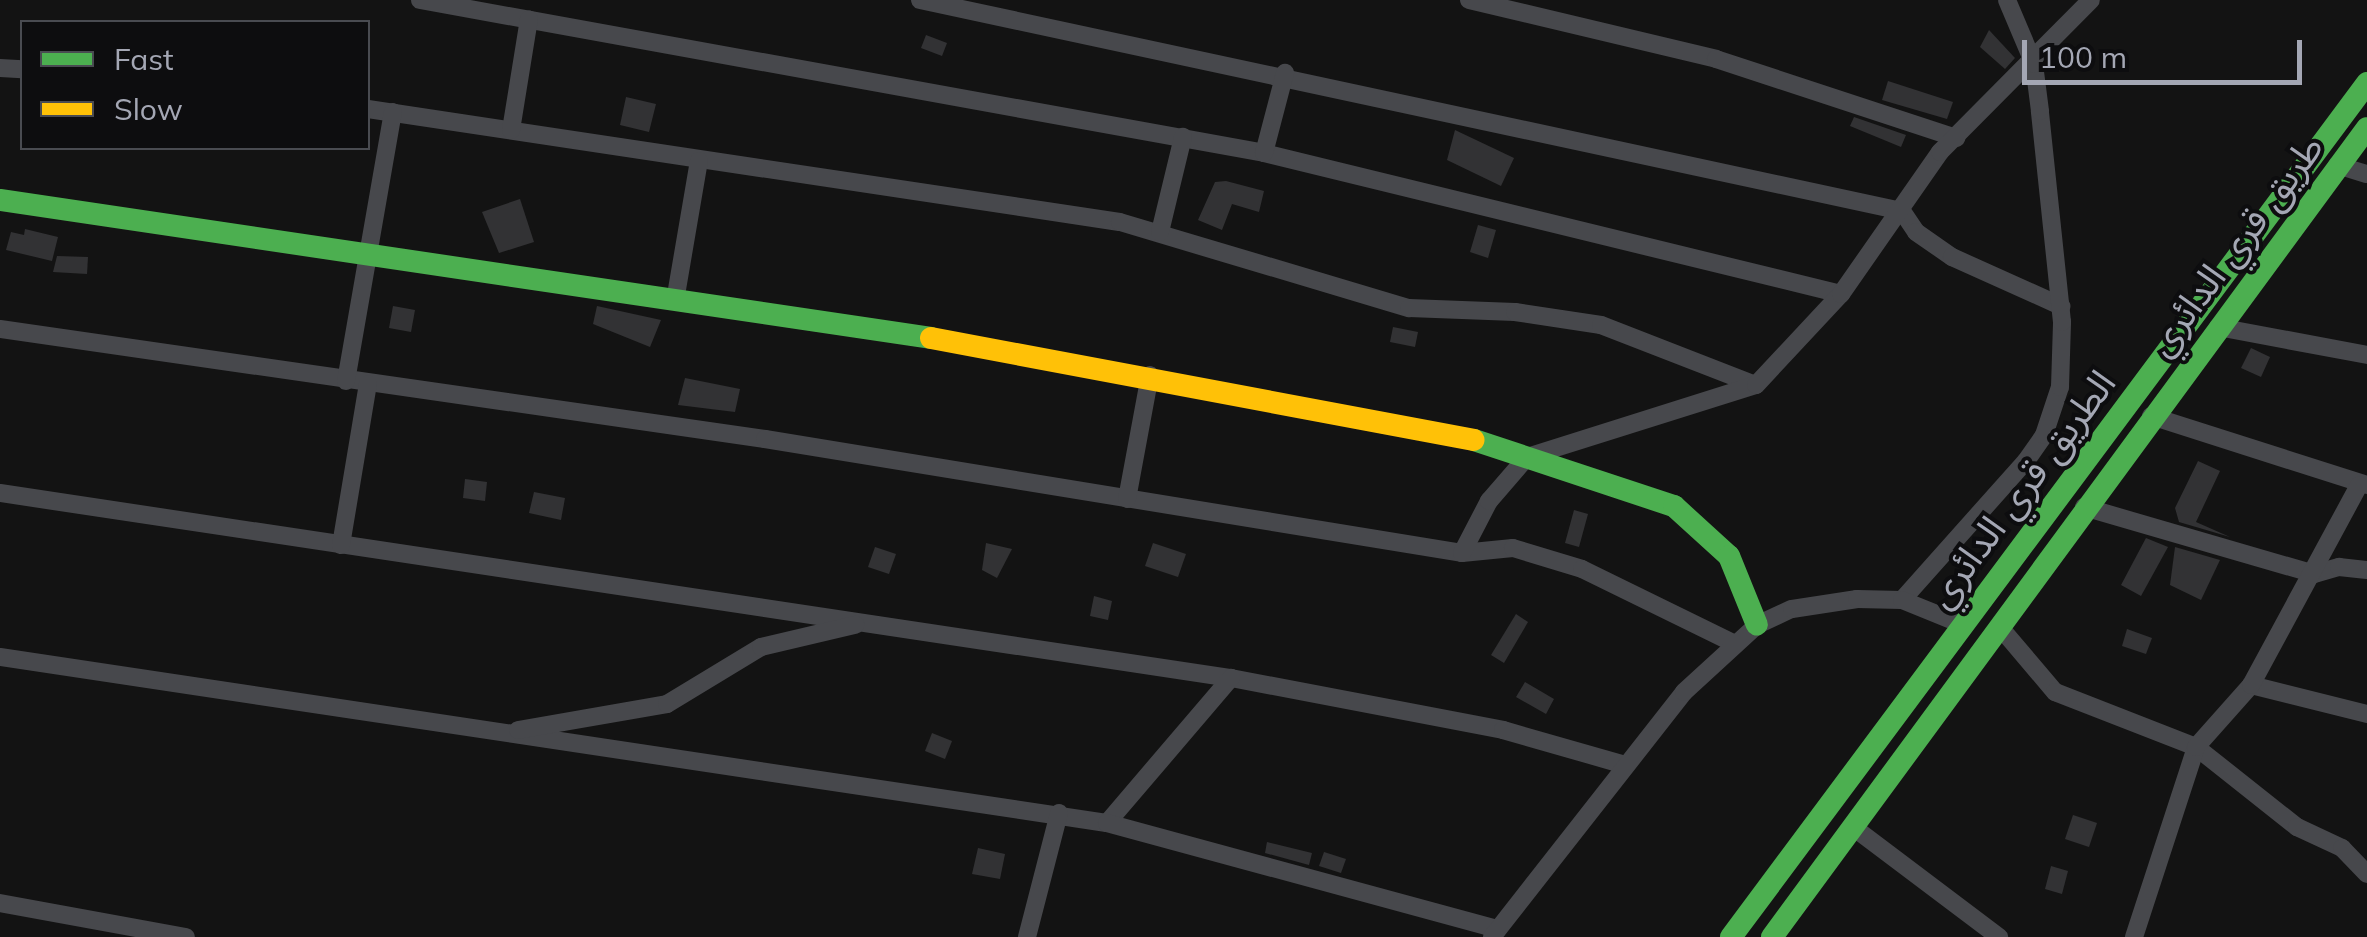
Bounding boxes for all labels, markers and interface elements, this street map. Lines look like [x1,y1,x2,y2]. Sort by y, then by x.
legend [20,20,370,150]
scale bar [2027,20,2307,82]
text: 100 m [2039,38,2127,76]
text: Fast [114,40,174,78]
text: Slow [114,90,183,128]
street label: طريق قري الدائري [2137,126,2333,364]
street label: الطريق قري الدائري [1917,361,2125,617]

